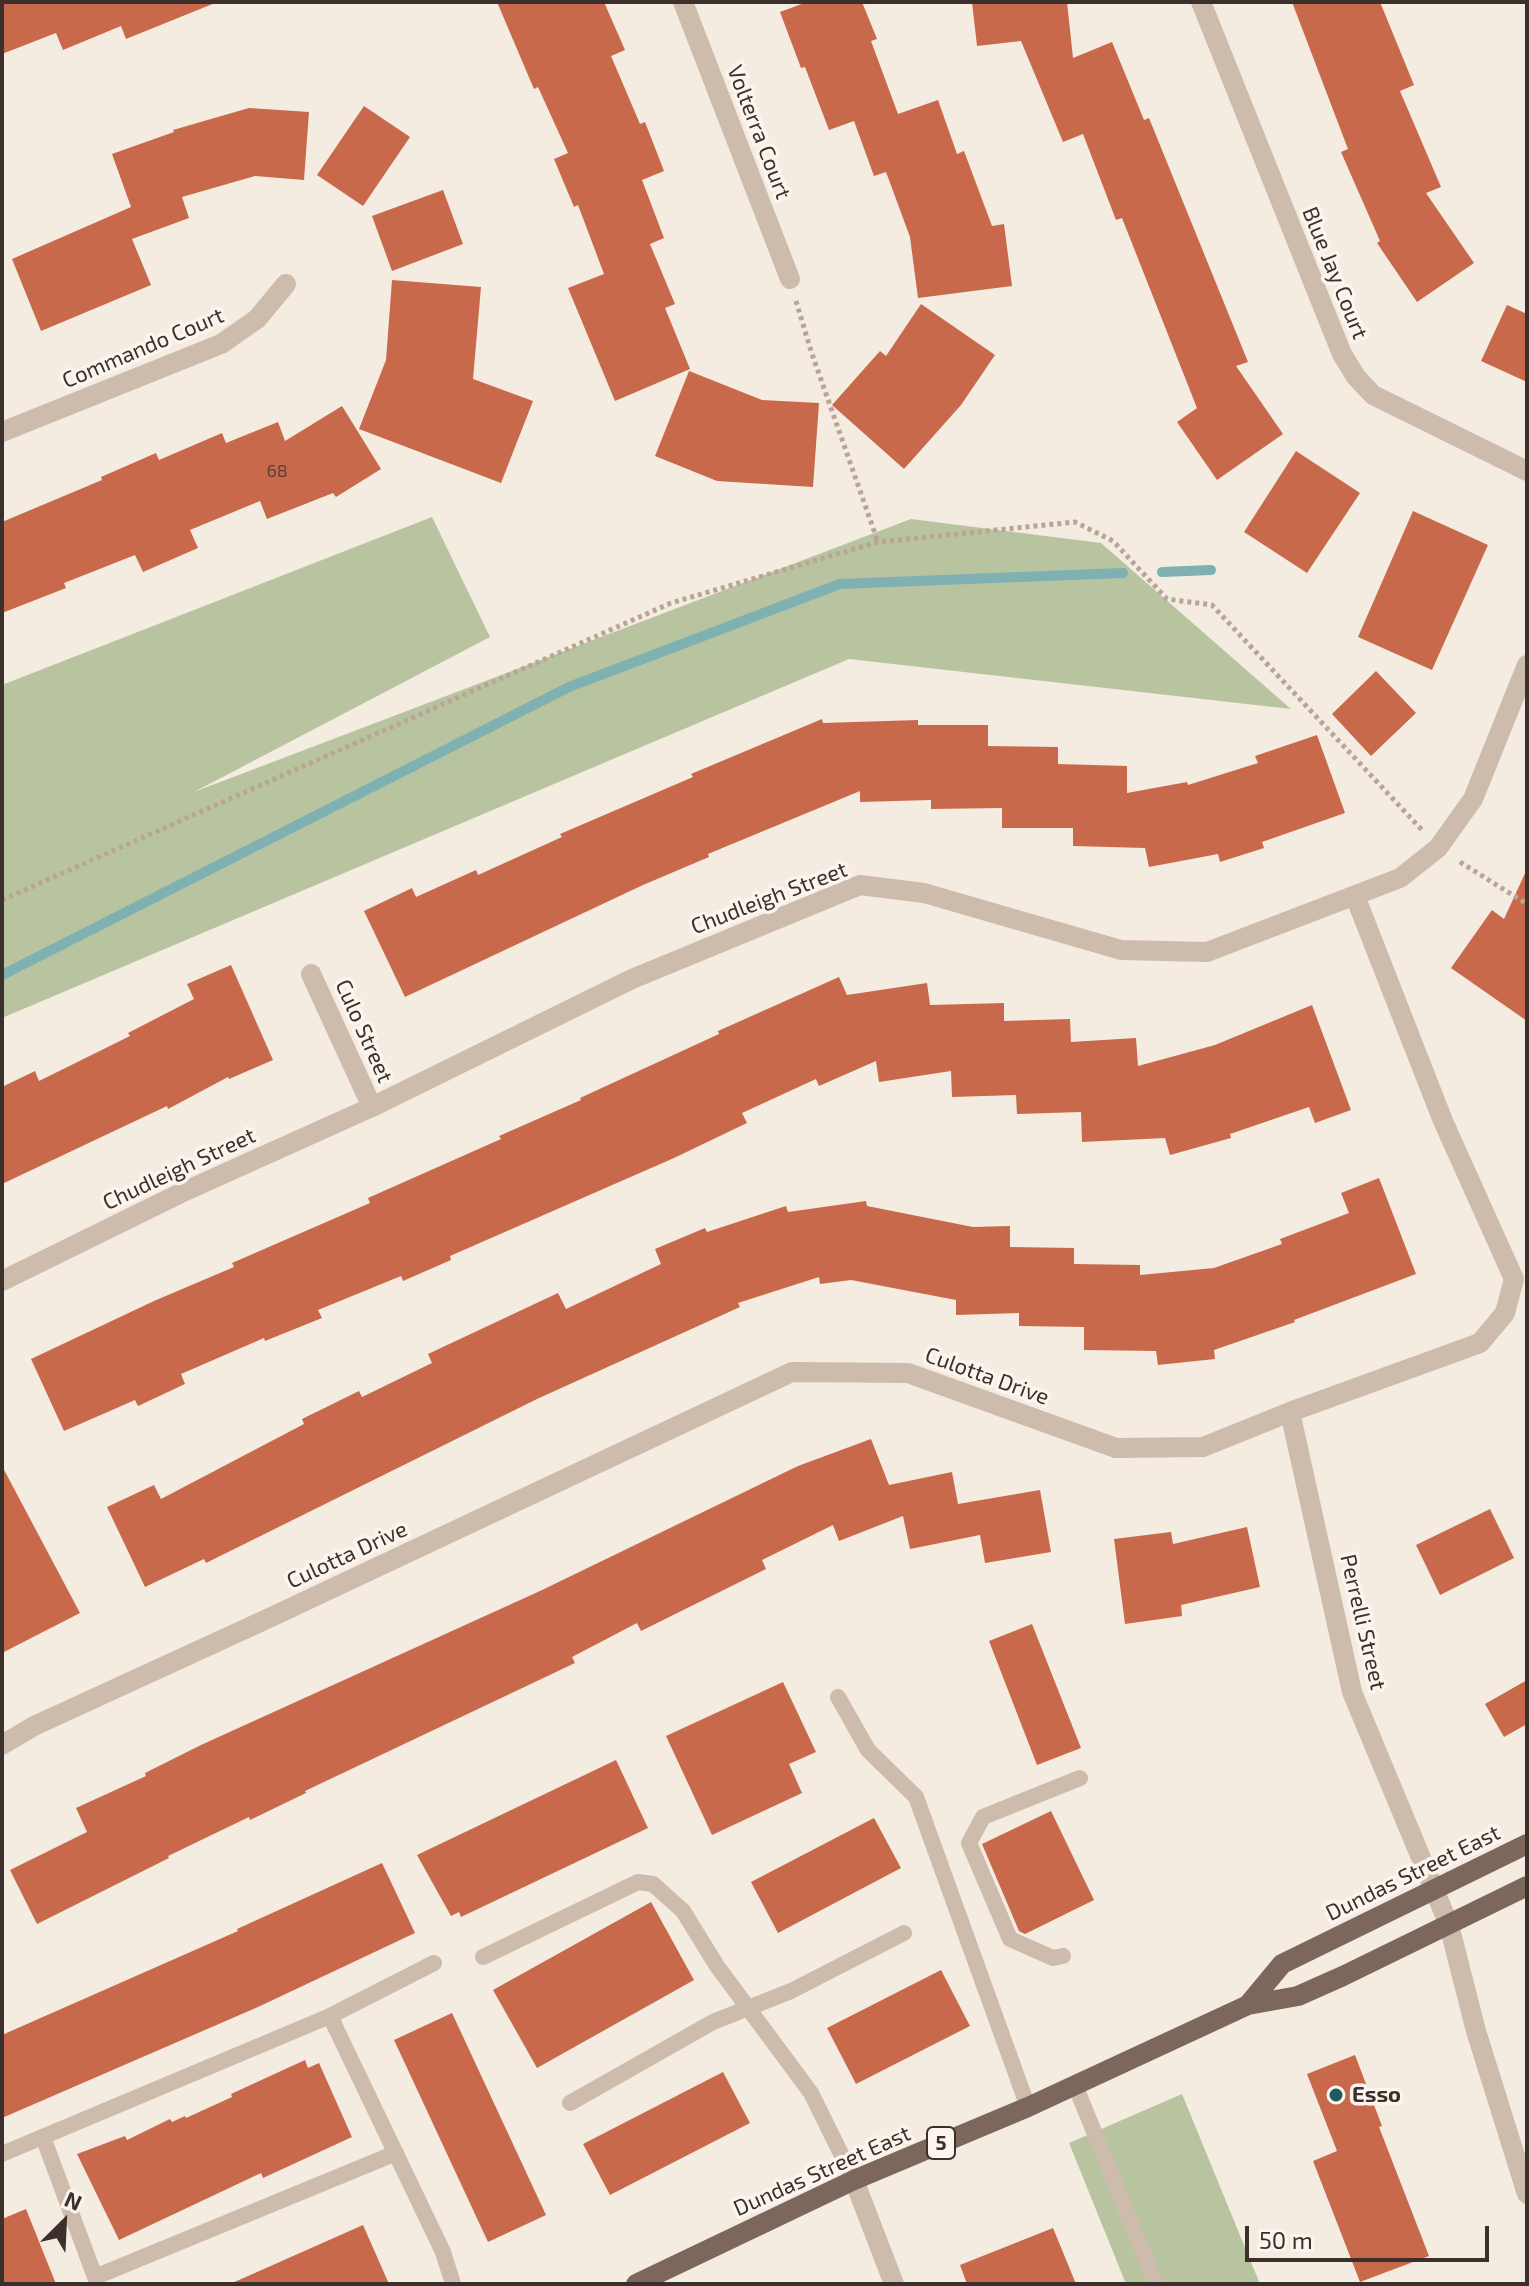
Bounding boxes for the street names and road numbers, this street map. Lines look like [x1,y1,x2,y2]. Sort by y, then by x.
street label: Volterra Court [721,61,797,203]
street label: Blue Jay Court [1296,203,1374,343]
street label: Commando Court [58,302,228,394]
street label: Chudleigh Street [687,856,851,940]
street label: Culo Street [330,975,398,1087]
street label: Chudleigh Street [98,1122,260,1216]
street label: Culotta Drive [921,1341,1053,1411]
street label: Culotta Drive [282,1516,412,1594]
street label: Perrelli Street [1335,1552,1391,1692]
street label: Dundas Street East [1322,1819,1504,1927]
street label: Dundas Street East [730,2120,914,2222]
road number: 5 [927,2127,955,2159]

